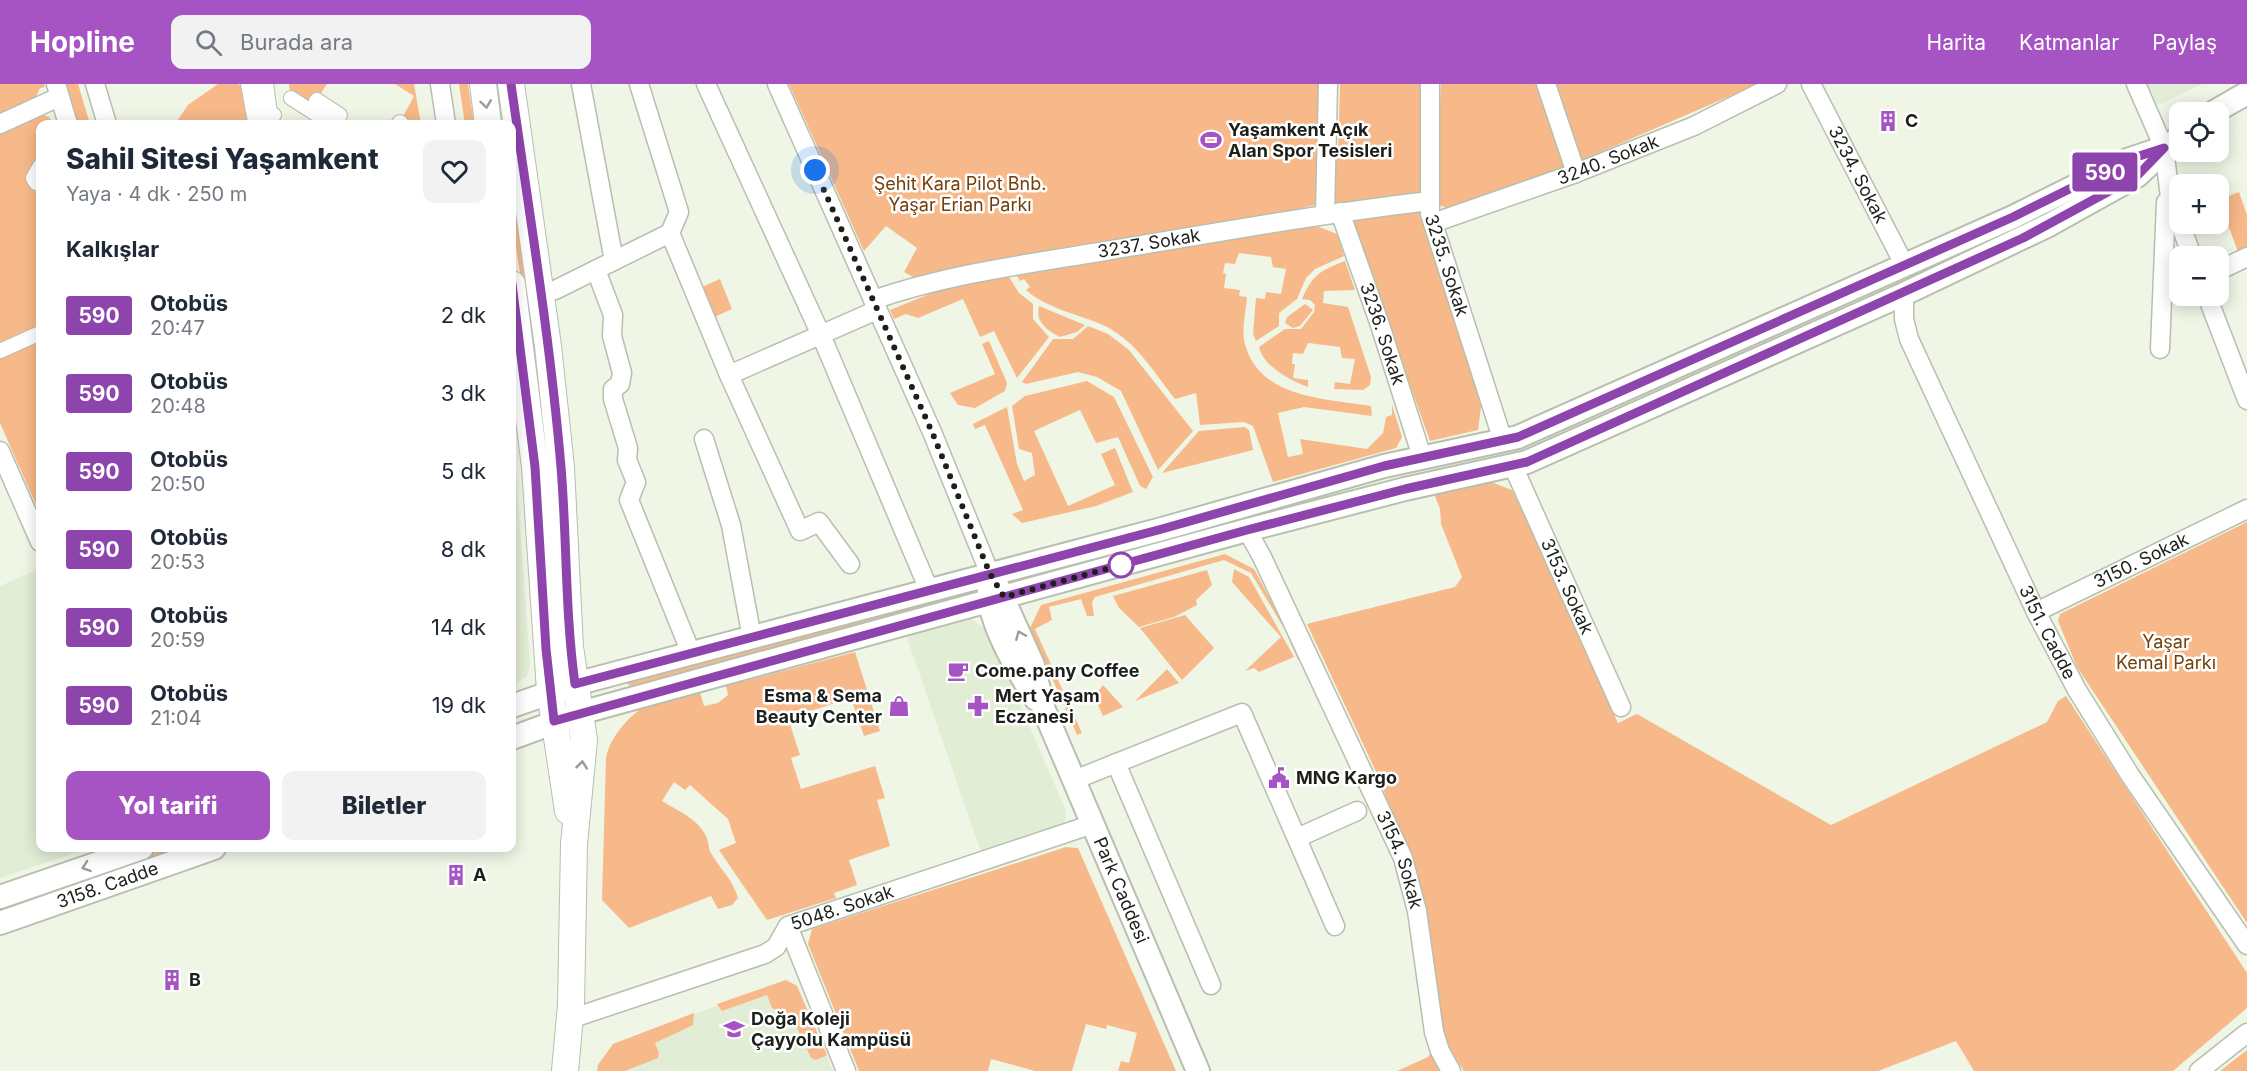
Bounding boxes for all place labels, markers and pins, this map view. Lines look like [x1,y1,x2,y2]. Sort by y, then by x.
building icon: C [1876,109,1900,133]
place label: C [1905,110,1918,131]
place label: Yaşamkent Açık Alan Spor Tesisleri [1228,119,1392,161]
sports icon: Yaşamkent Açık Alan Spor Tesisleri [1199,128,1223,152]
unlabelled marker [1108,552,1134,578]
cafe icon: Come.pany Coffee [946,659,970,683]
place label: Come.pany Coffee [975,660,1140,681]
place label: Esma & Sema Beauty Center [756,685,882,727]
place label: Mert Yaşam Eczanesi [995,685,1100,727]
shop icon: Esma & Sema Beauty Center [887,694,911,718]
pharmacy icon: Mert Yaşam Eczanesi [966,694,990,718]
public building icon: MNG Kargo [1267,766,1291,790]
place label: MNG Kargo [1296,767,1397,788]
building icon: A [444,863,468,887]
place label: A [473,864,486,885]
building icon: B [160,968,184,992]
place label: B [189,969,201,990]
place label: Doğa Koleji Çayyolu Kampüsü [751,1008,911,1050]
school or university icon: Doğa Koleji Çayyolu Kampüsü [722,1017,746,1041]

